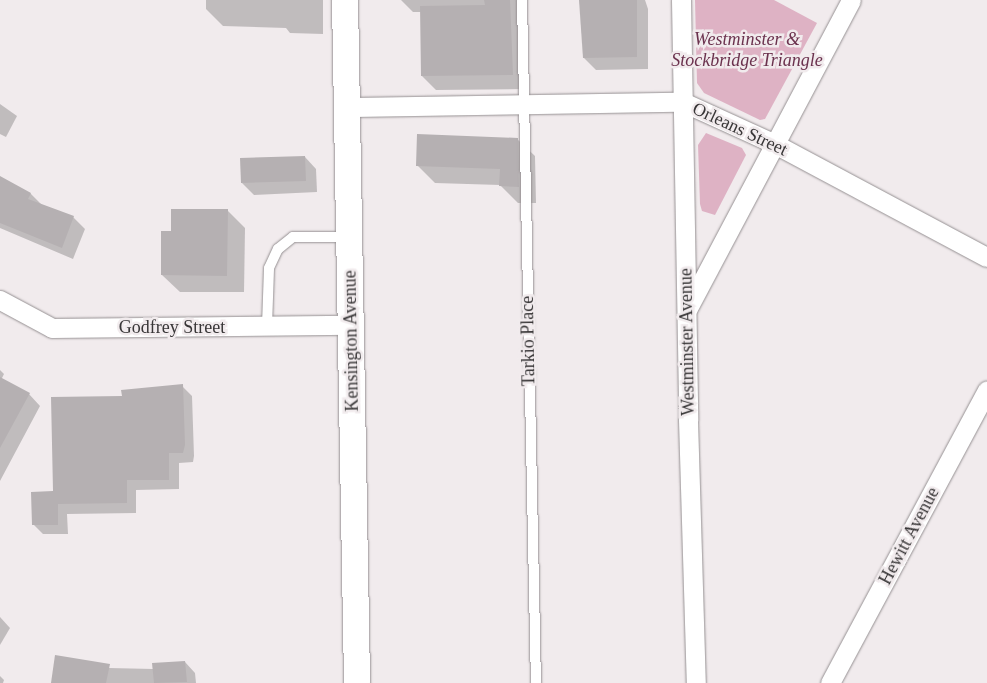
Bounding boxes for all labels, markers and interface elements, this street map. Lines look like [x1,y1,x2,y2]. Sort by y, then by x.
park label: Westminster & Stockbridge Triangle [671,29,823,72]
street label: Orleans Street [689,98,791,160]
street label: Westminster Avenue [675,267,699,417]
street label: Kensington Avenue [339,270,363,412]
street label: Tarkio Place [516,296,540,386]
street label: Godfrey Street [119,316,225,338]
street label: Hewitt Avenue [874,483,944,589]

